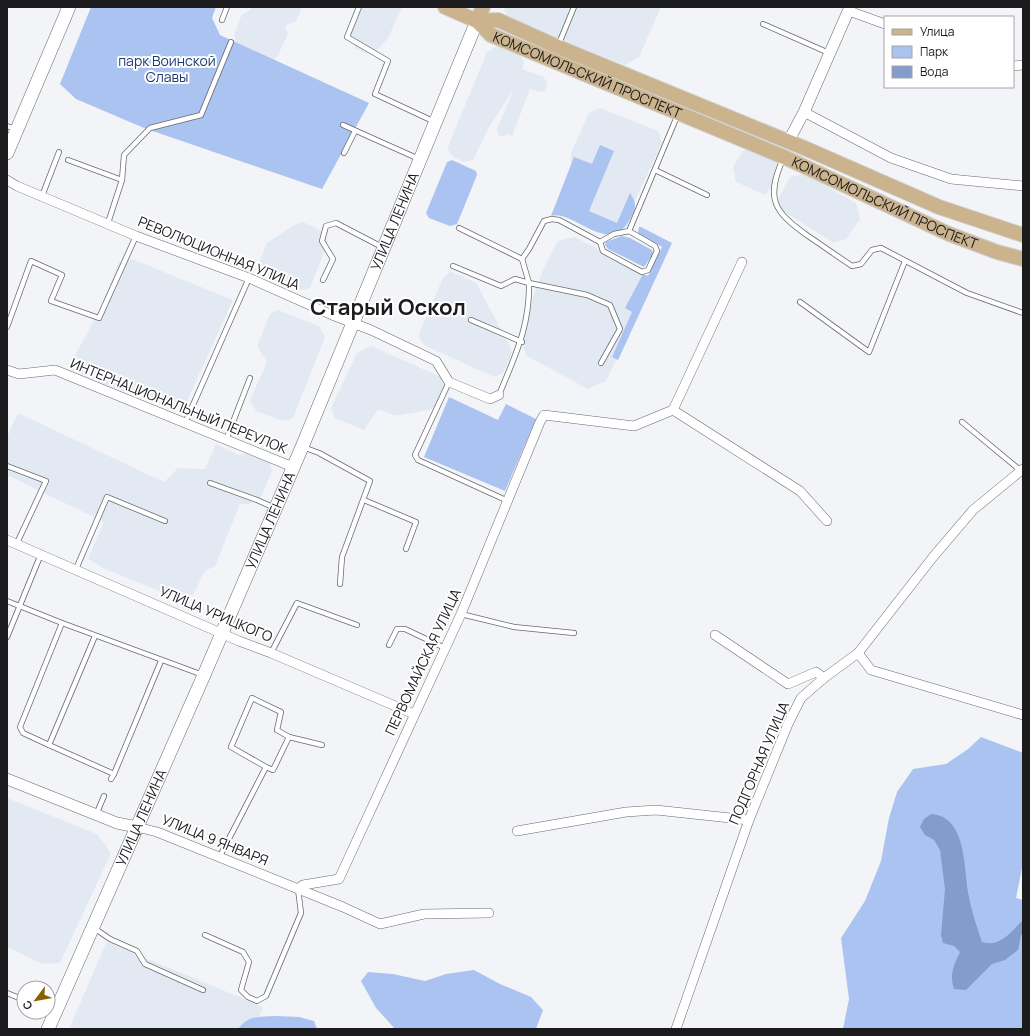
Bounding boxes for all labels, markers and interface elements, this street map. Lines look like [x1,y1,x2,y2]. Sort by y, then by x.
legend [884,16,1014,88]
text: Улица [920,23,954,40]
street label: КОМСОМОЛЬСКИЙ ПРОСПЕКТ [490,27,685,123]
text: Парк [920,43,949,60]
park label: парк Воинской Славы [118,51,216,86]
text: Вода [920,63,948,80]
street label: КОМСОМОЛЬСКИЙ ПРОСПЕКТ [789,152,981,253]
street label: УЛИЦА ЛЕНИНА [366,169,423,273]
street label: РЕВОЛЮЦИОННАЯ УЛИЦА [135,211,303,294]
district label: Старый Оскол [310,292,466,322]
street label: ИНТЕРНАЦИОНАЛЬНЫЙ ПЕРЕУЛОК [68,353,291,458]
street label: УЛИЦА ЛЕНИНА [241,469,299,572]
street label: УЛИЦА УРИЦКОГО [157,581,276,646]
street label: ПЕРВОМАЙСКАЯ УЛИЦА [380,585,465,738]
street label: ПОДГОРНАЯ УЛИЦА [724,698,793,827]
street label: УЛИЦА ЛЕНИНА [111,766,170,869]
street label: УЛИЦА 9 ЯНВАРЯ [159,809,271,870]
north arrow [16,980,56,1020]
text: С [19,998,36,1013]

